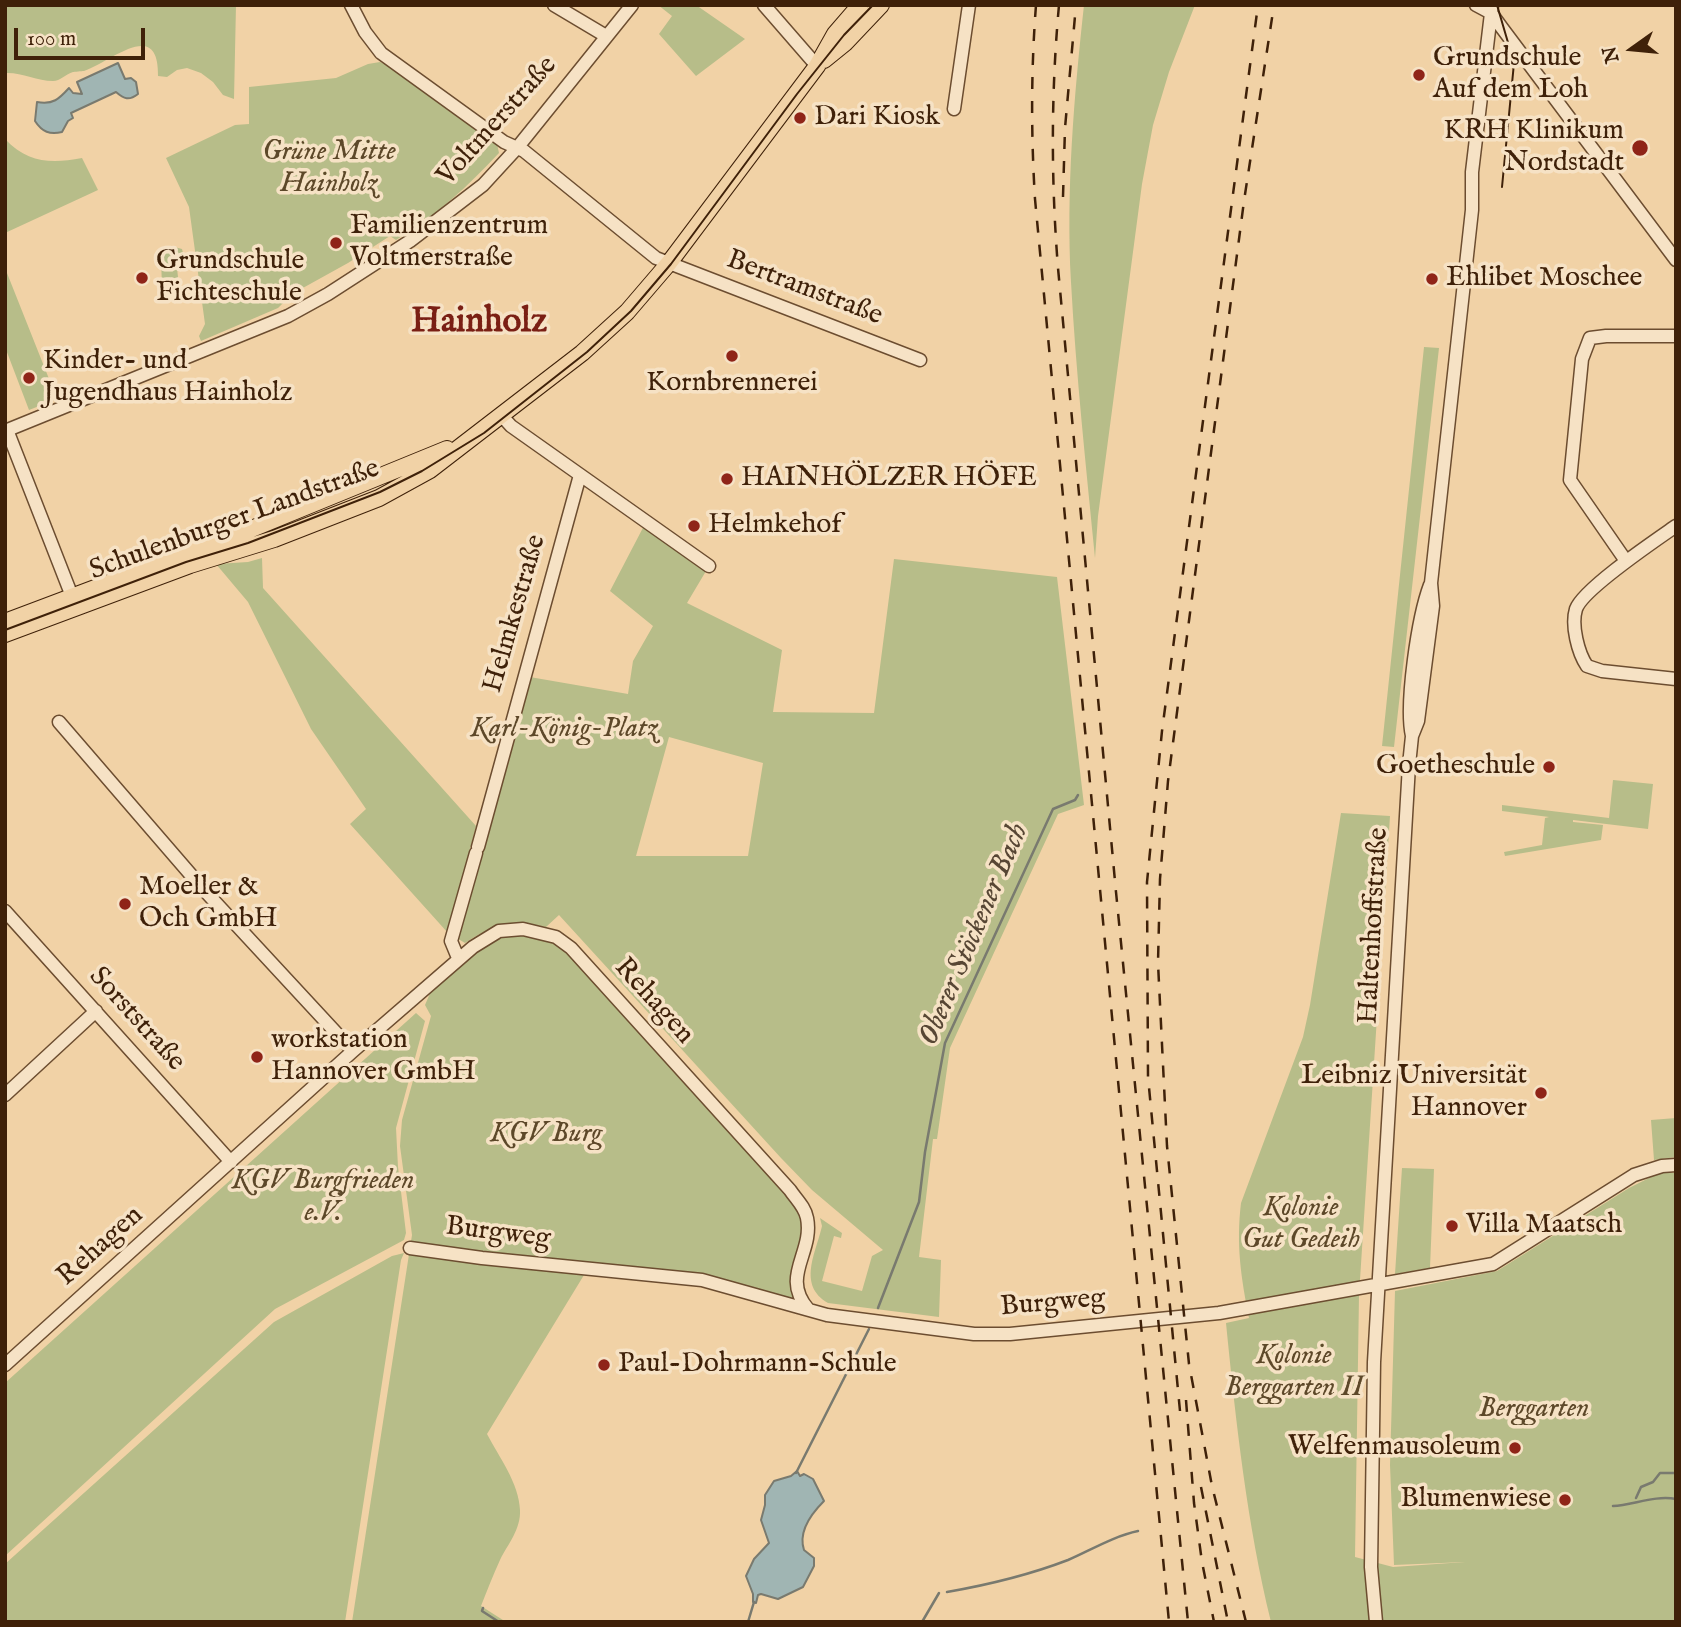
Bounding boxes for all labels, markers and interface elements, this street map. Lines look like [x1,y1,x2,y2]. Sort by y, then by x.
scale bar [18,14,149,58]
north arrow [1597,14,1667,84]
text: 100 m [27,26,76,53]
place label: Grundschule Auf dem Loh [1433,42,1588,108]
text: N [1598,43,1625,65]
street label: Voltmerstraße [431,50,565,194]
marker: Grundschule Auf dem Loh [1411,67,1427,83]
place label: Dari Kiosk [814,101,940,135]
marker: Dari Kiosk [792,110,808,126]
place label: KRH Klinikum Nordstadt [1443,115,1624,181]
park label: Grüne Mitte Hainholz [262,136,396,202]
marker: KRH Klinikum Nordstadt [1630,138,1650,158]
place label: Familienzentrum Voltmerstraße [350,210,548,276]
marker: Familienzentrum Voltmerstraße [328,235,344,251]
street label: Bertramstraße [721,244,887,334]
place label: Grundschule Fichteschule [156,245,304,311]
place label: Ehlibet Moschee [1446,262,1642,296]
marker: Grundschule Fichteschule [134,270,150,286]
marker: Ehlibet Moschee [1424,271,1440,287]
district label: Hainholz [411,303,547,345]
place label: Kinder- und Jugendhaus Hainholz [43,345,293,411]
marker: Kornbrennerei [724,348,740,364]
place label: Kornbrennerei [646,367,818,401]
marker: Kinder- und Jugendhaus Hainholz [21,370,37,386]
street label: Schulenburger Landstraße [86,453,384,589]
place label: HAINHÖLZER HÖFE [741,462,1037,496]
marker: HAINHÖLZER HÖFE [719,471,735,487]
place label: Helmkehof [708,509,841,543]
marker: Helmkehof [686,518,702,534]
street label: Helmkestraße [477,531,555,697]
park label: Karl-König-Platz [470,713,658,747]
place label: Goetheschule [1376,750,1535,784]
marker: Goetheschule [1541,759,1557,775]
water label: Oberer Stöckener Bach [912,819,1038,1051]
street label: Haltenhoffstraße [1353,827,1397,1025]
place label: Moeller & Och GmbH [139,871,278,937]
marker: Moeller & Och GmbH [117,896,133,912]
street label: Rehagen [606,952,700,1052]
street label: Sorststraße [81,961,191,1079]
place label: workstation Hannover GmbH [271,1024,476,1090]
marker: workstation Hannover GmbH [249,1049,265,1065]
place label: Leibniz Universität Hannover [1301,1060,1527,1126]
marker: Leibniz Universität Hannover [1533,1085,1549,1101]
park label: KGV Burg [490,1118,602,1152]
park label: KGV Burgfrieden e.V. [232,1165,414,1231]
park label: Kolonie Gut Gedeih [1242,1192,1360,1258]
street label: Rehagen [51,1200,151,1294]
place label: Villa Maatsch [1466,1209,1622,1243]
street label: Burgweg [444,1211,552,1257]
marker: Villa Maatsch [1444,1218,1460,1234]
street label: Burgweg [999,1283,1107,1325]
park label: Kolonie Berggarten II [1225,1340,1363,1406]
place label: Paul-Dohrmann-Schule [618,1348,896,1382]
marker: Paul-Dohrmann-Schule [596,1357,612,1373]
park label: Berggarten [1479,1393,1589,1427]
place label: Welfenmausoleum [1288,1431,1501,1465]
marker: Welfenmausoleum [1507,1440,1523,1456]
place label: Blumenwiese [1400,1483,1551,1517]
marker: Blumenwiese [1557,1492,1573,1508]

